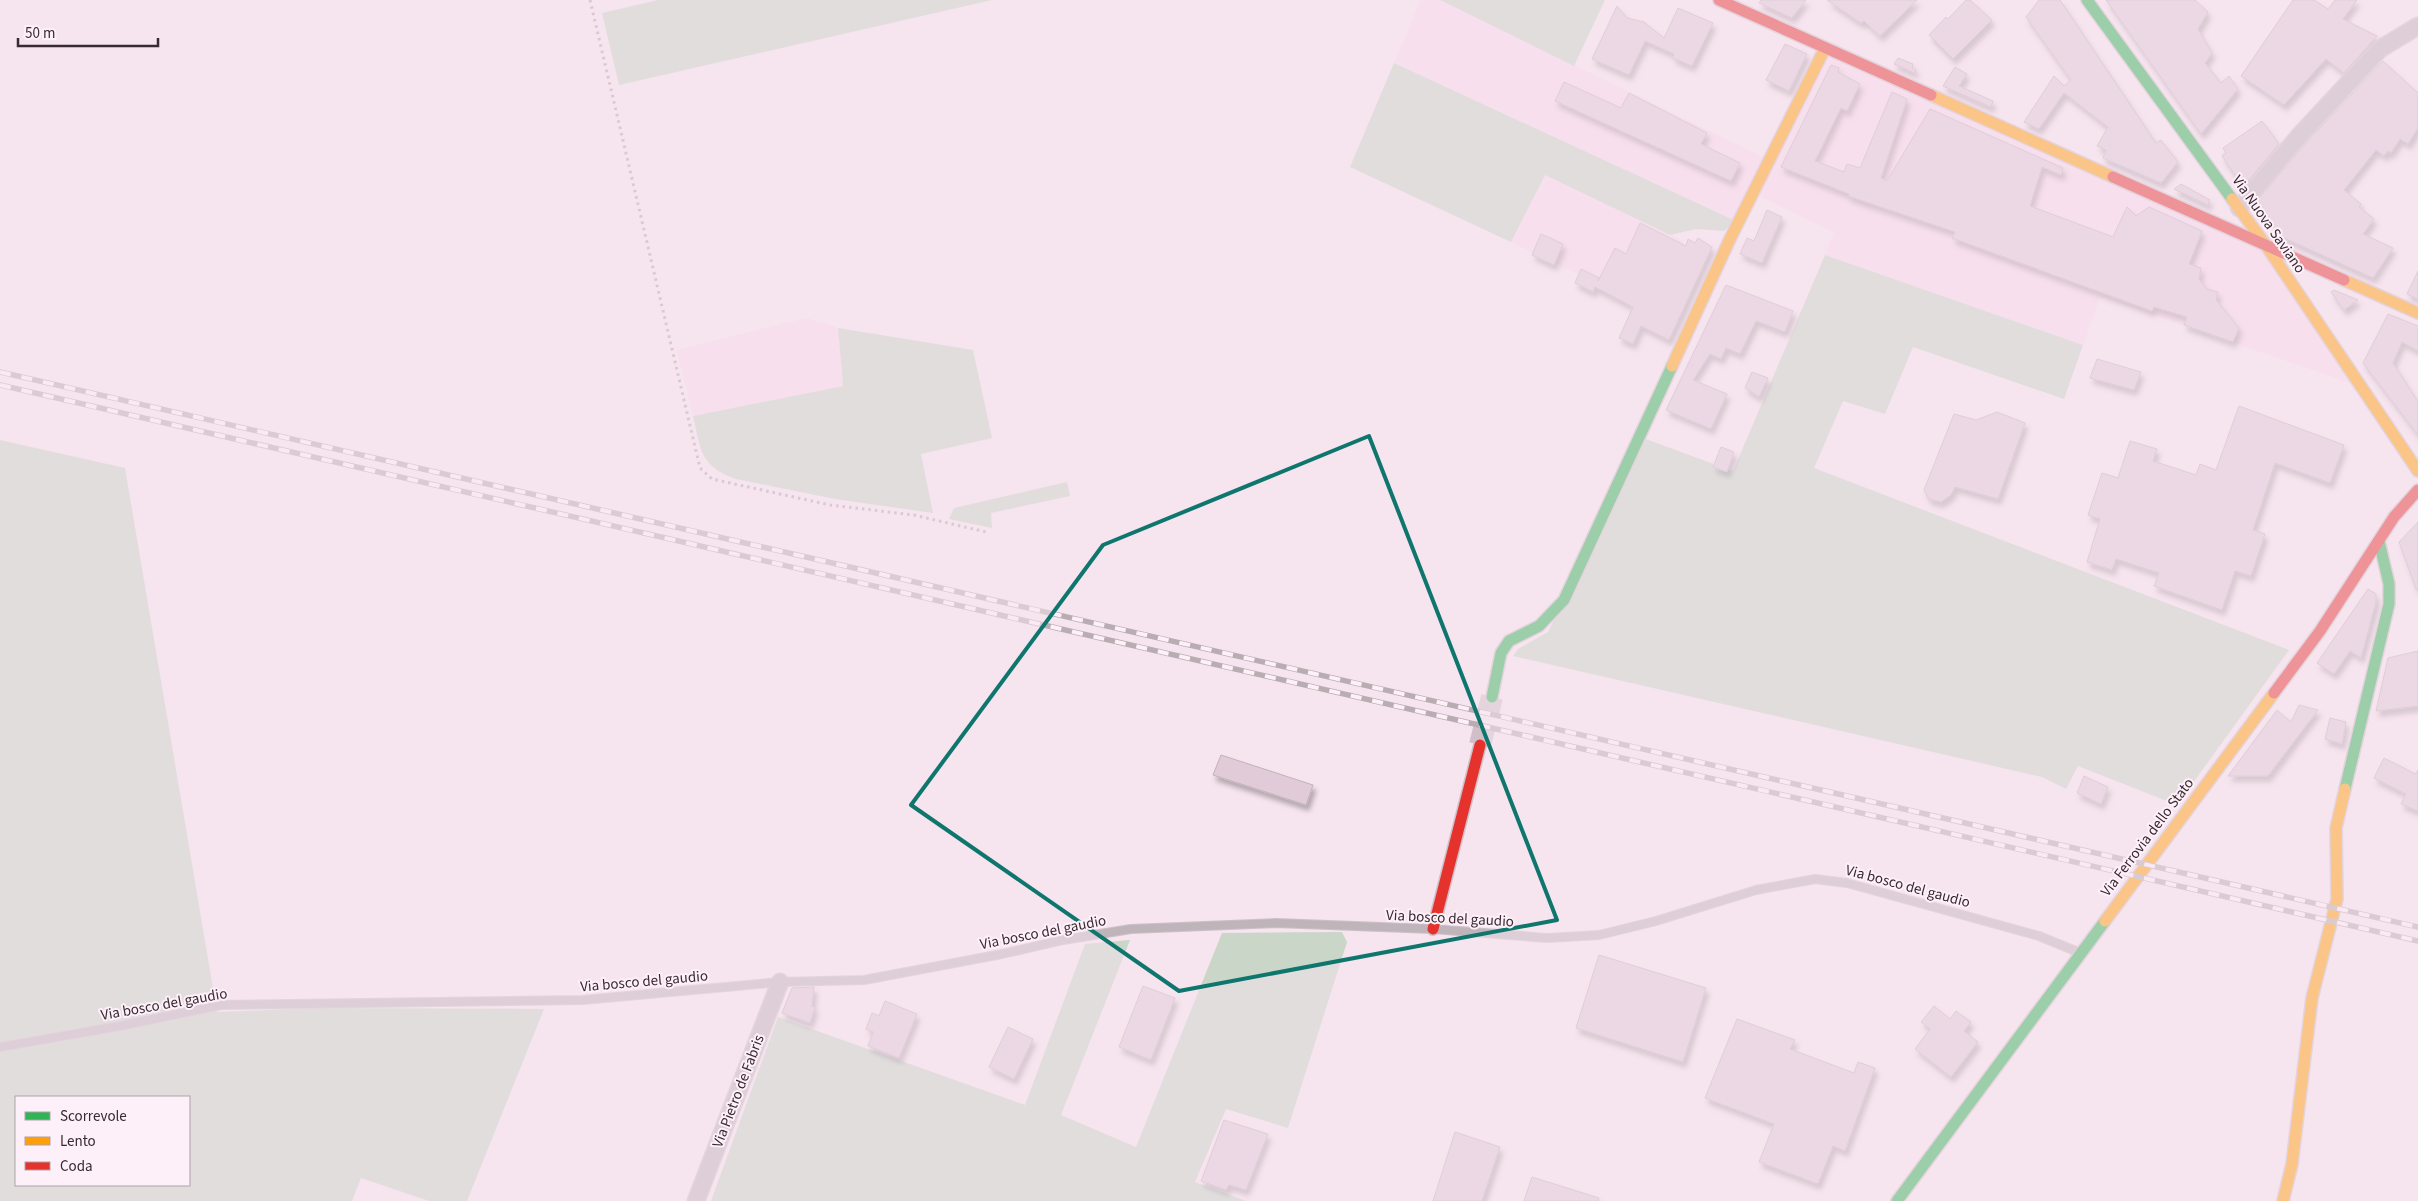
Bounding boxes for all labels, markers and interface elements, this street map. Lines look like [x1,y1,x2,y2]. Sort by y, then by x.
scale bar [18,15,158,47]
text: 50 m [25,23,55,44]
street label: Via Nuova Saviano [2227,171,2310,278]
street label: Via Ferrovia dello Stato [2096,774,2199,901]
street label: Via bosco del gaudio [1843,860,1972,913]
street label: Via bosco del gaudio [1385,905,1514,932]
street label: Via bosco del gaudio [978,910,1108,955]
street label: Via bosco del gaudio [579,965,709,998]
street label: Via bosco del gaudio [99,983,229,1026]
street label: Via Pietro de Fabris [707,1032,770,1151]
legend [15,1096,190,1186]
text: Scorrevole [60,1106,127,1127]
text: Lento [60,1131,96,1152]
text: Coda [60,1156,93,1177]

